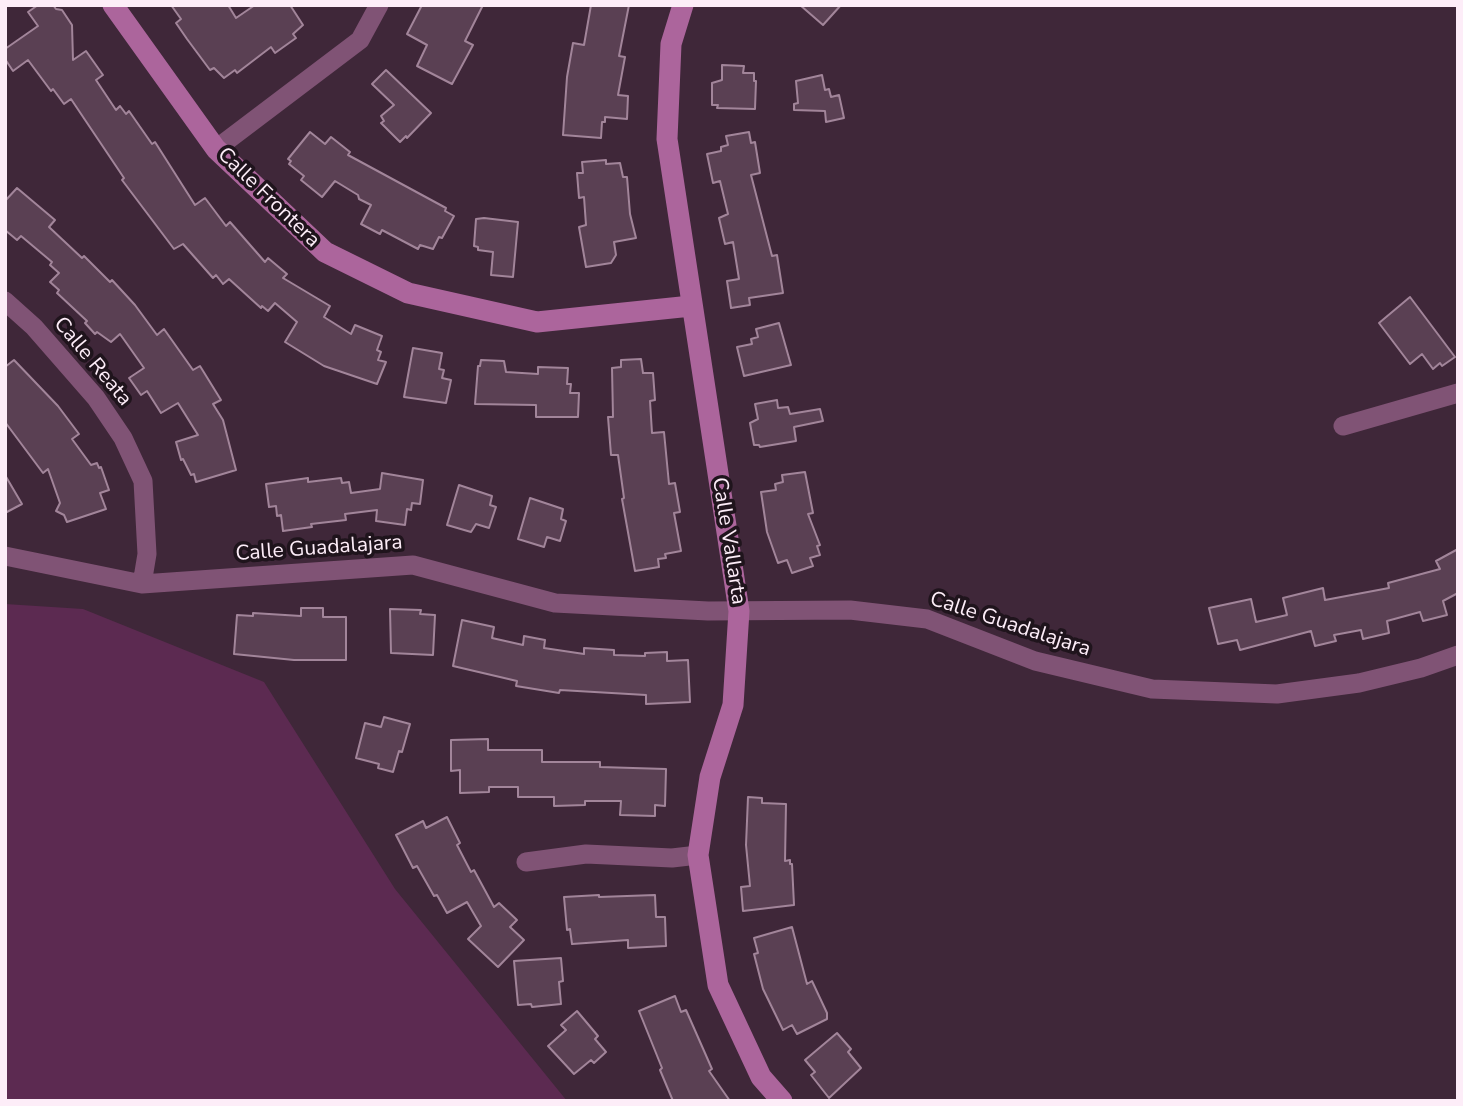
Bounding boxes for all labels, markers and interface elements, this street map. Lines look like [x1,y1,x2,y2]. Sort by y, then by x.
street label: Calle Frontera [211,143,325,253]
street label: Calle Reata [48,312,136,412]
street label: Calle Vallarta [706,476,750,606]
street label: Calle Guadalajara [235,531,403,567]
street label: Calle Guadalajara [927,587,1093,663]

